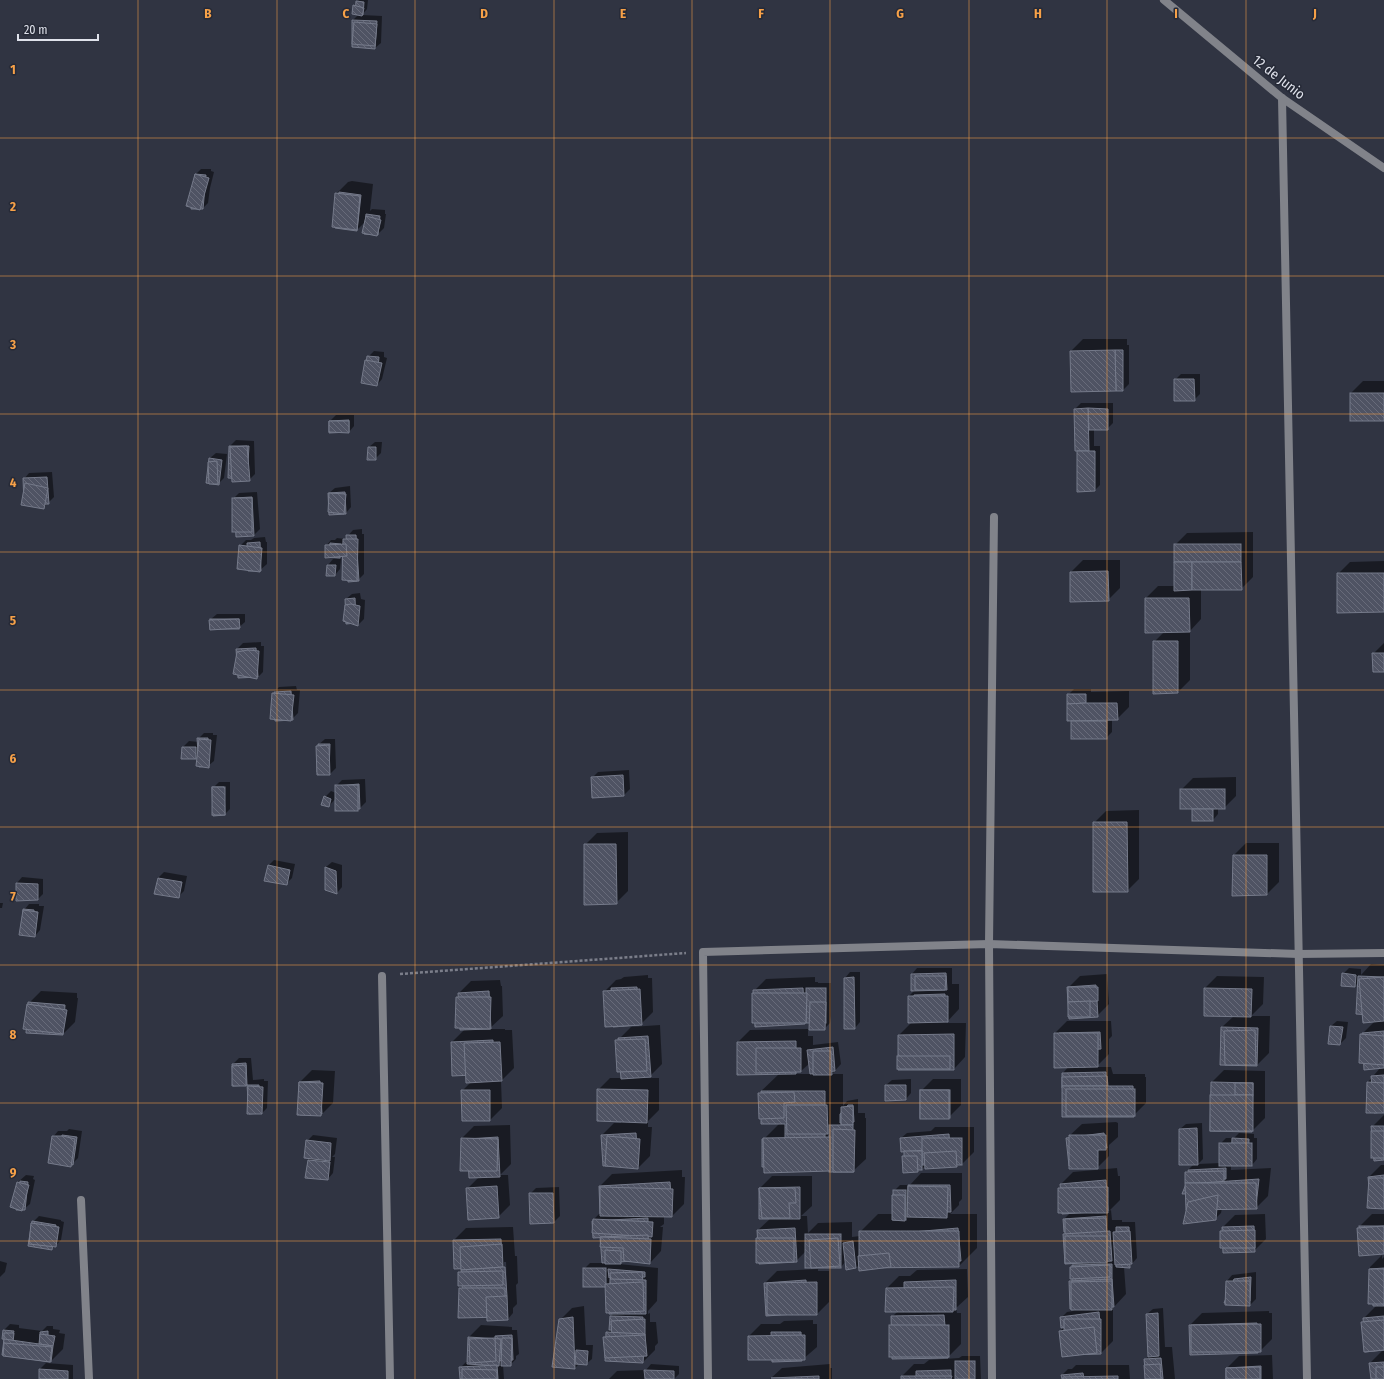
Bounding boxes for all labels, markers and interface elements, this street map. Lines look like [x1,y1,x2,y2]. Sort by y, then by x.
text: B [204,6,212,21]
text: C [343,6,350,21]
text: D [480,6,488,21]
text: E [620,6,626,21]
text: F [758,6,764,21]
text: G [896,6,904,21]
text: H [1034,6,1042,21]
text: I [1174,6,1178,21]
text: J [1312,6,1317,21]
scale bar [18,16,98,42]
text: 20 m [24,23,48,37]
street label: 12 de Junio [1249,52,1308,103]
text: 1 [10,62,16,77]
text: 2 [9,199,16,214]
text: 3 [9,337,16,352]
text: 4 [10,475,17,490]
text: 5 [10,613,16,628]
text: 6 [10,751,17,766]
text: 7 [10,889,16,904]
text: 8 [10,1027,17,1042]
text: 9 [10,1165,17,1180]

